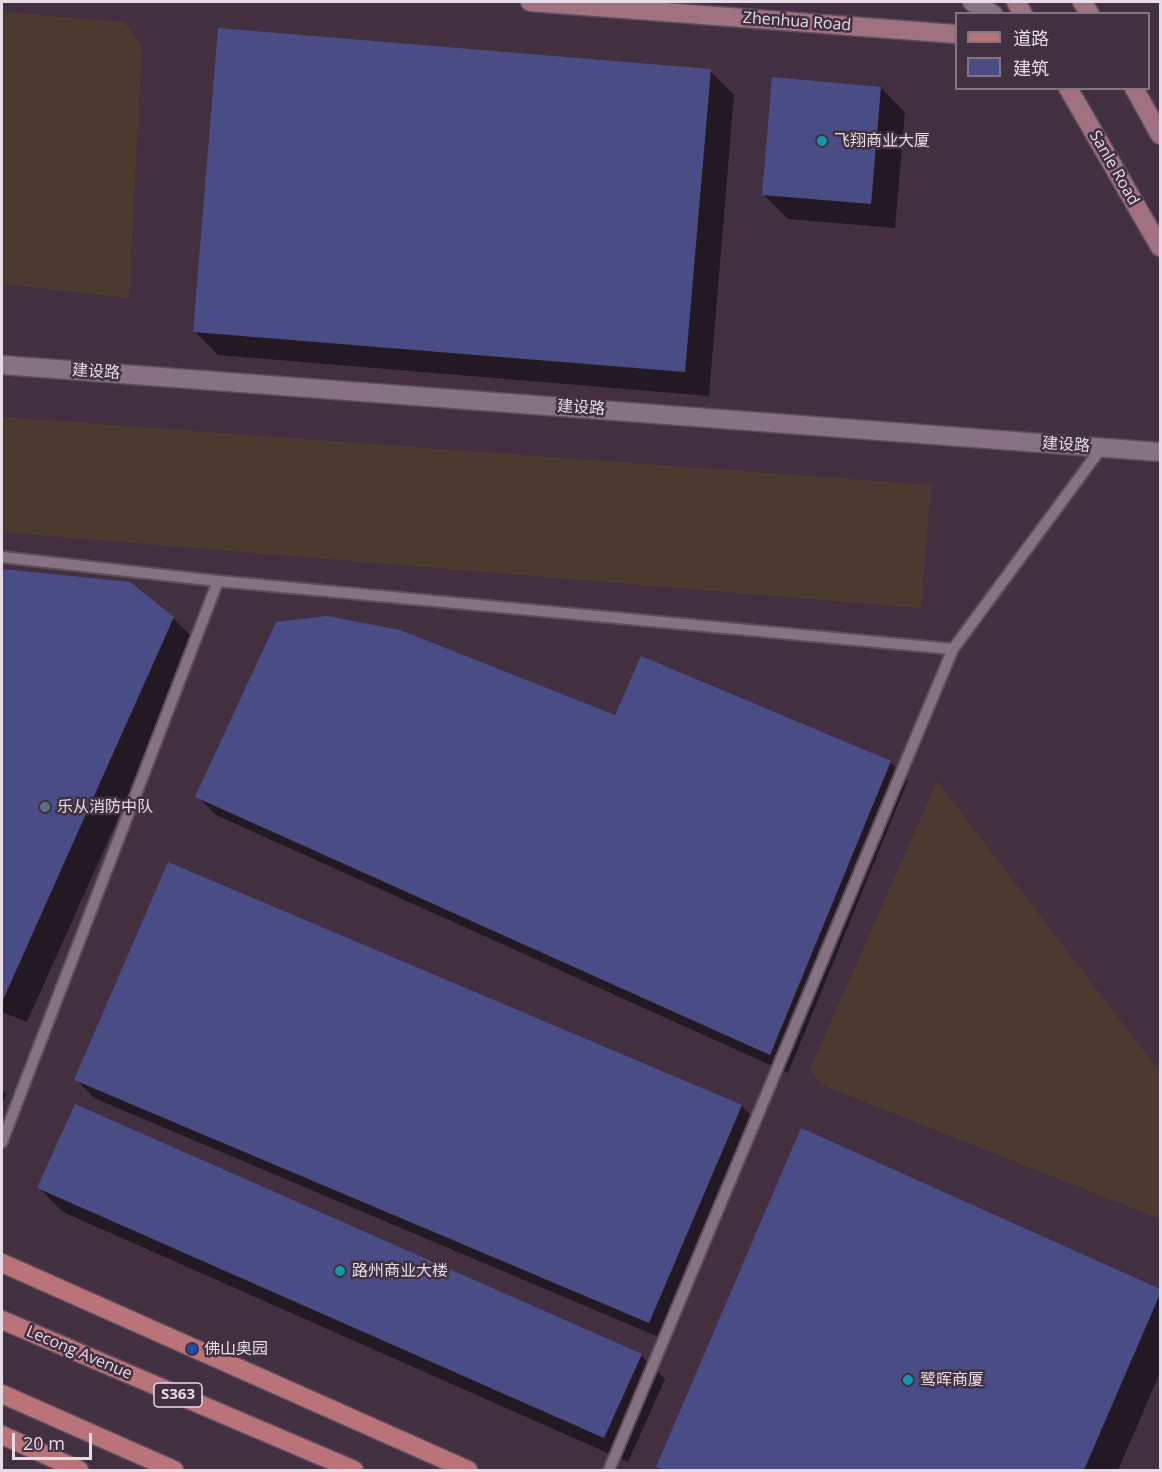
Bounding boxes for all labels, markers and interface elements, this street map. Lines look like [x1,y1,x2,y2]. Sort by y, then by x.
street label: Zhenhua Road [742,9,852,35]
legend [955,12,1150,90]
text: 道路 [1013,26,1049,50]
text: 建筑 [1013,56,1049,80]
street label: Sanle Road [1085,127,1143,209]
place label: 飞翔商业大厦 [834,131,930,151]
marker: 飞翔商业大厦 [815,134,829,148]
street label: 建设路 [71,361,121,383]
street label: 建设路 [556,397,606,419]
street label: 建设路 [1041,434,1091,456]
place label: 乐从消防中队 [57,797,153,817]
marker: 乐从消防中队 [38,800,52,814]
place label: 路州商业大楼 [352,1261,448,1281]
marker: 路州商业大楼 [333,1264,347,1278]
street label: Lecong Avenue [23,1322,135,1384]
place label: 佛山奥园 [204,1339,268,1359]
marker: 佛山奥园 [185,1342,199,1356]
place label: 鹭晖商厦 [920,1370,984,1390]
marker: 鹭晖商厦 [901,1373,915,1387]
road number: S363 [154,1383,202,1407]
scale bar [15,1421,94,1459]
text: 20 m [23,1431,65,1455]

